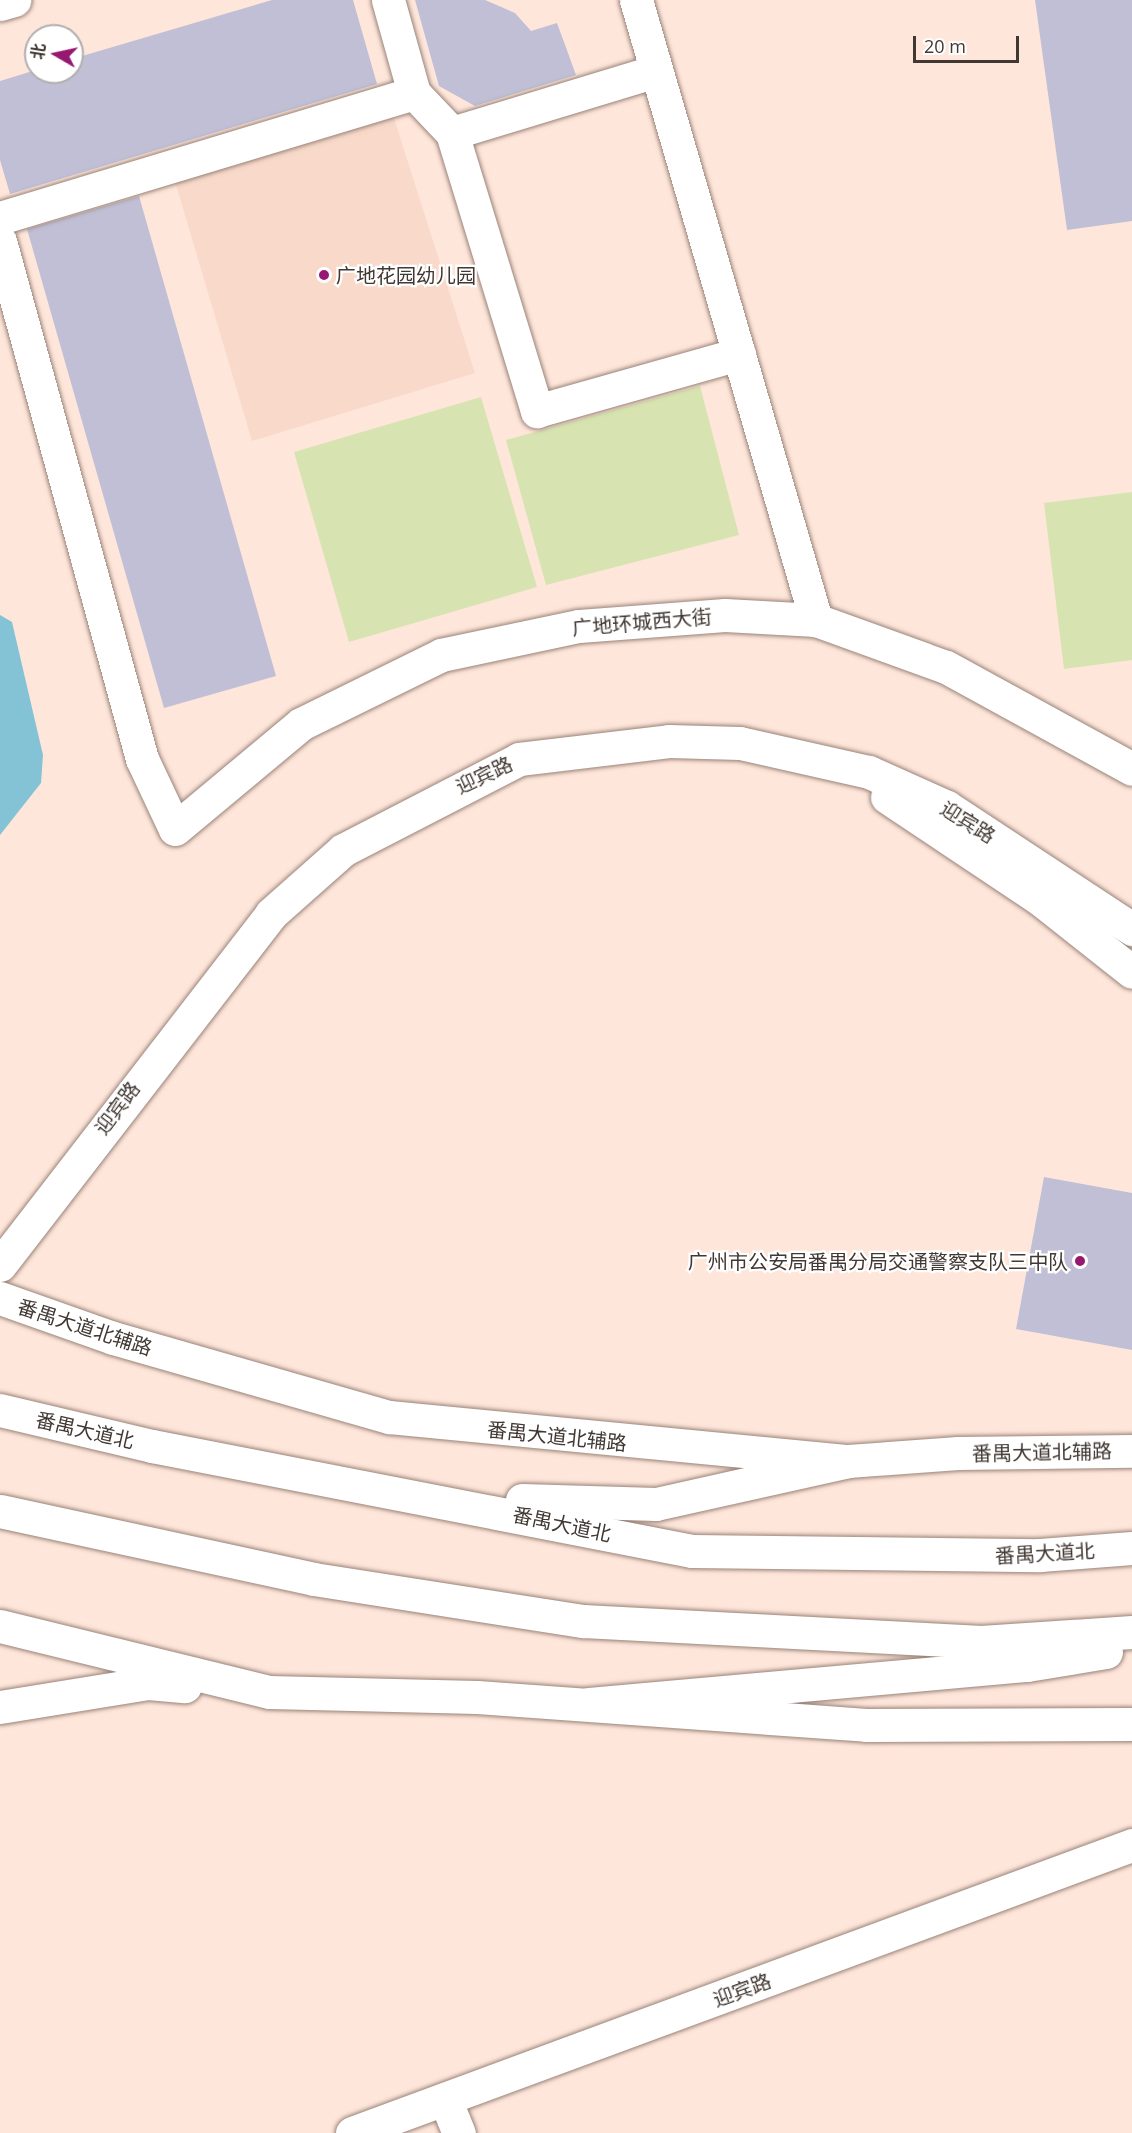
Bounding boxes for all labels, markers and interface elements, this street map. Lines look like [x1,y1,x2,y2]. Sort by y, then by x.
north arrow [24,24,84,84]
scale bar [916,24,1022,62]
text: 20 m [924,34,966,58]
text: 北 [26,42,50,61]
place label: 广地花园幼儿园 [336,263,476,287]
marker: 广地花园幼儿园 [317,268,331,282]
street label: 广地环城西大街 [571,604,713,640]
street label: 迎宾路 [452,751,516,799]
street label: 迎宾路 [936,796,1000,848]
street label: 迎宾路 [89,1077,145,1139]
place label: 广州市公安局番禺分局交通警察支队三中队 [688,1249,1068,1273]
marker: 广州市公安局番禺分局交通警察支队三中队 [1073,1254,1087,1268]
street label: 番禺大道北辅路 [15,1294,155,1360]
street label: 番禺大道北 [34,1407,136,1453]
street label: 番禺大道北辅路 [486,1417,628,1455]
street label: 番禺大道北辅路 [972,1439,1112,1465]
street label: 番禺大道北 [511,1502,613,1546]
street label: 番禺大道北 [994,1538,1096,1568]
street label: 迎宾路 [710,1968,774,2012]

